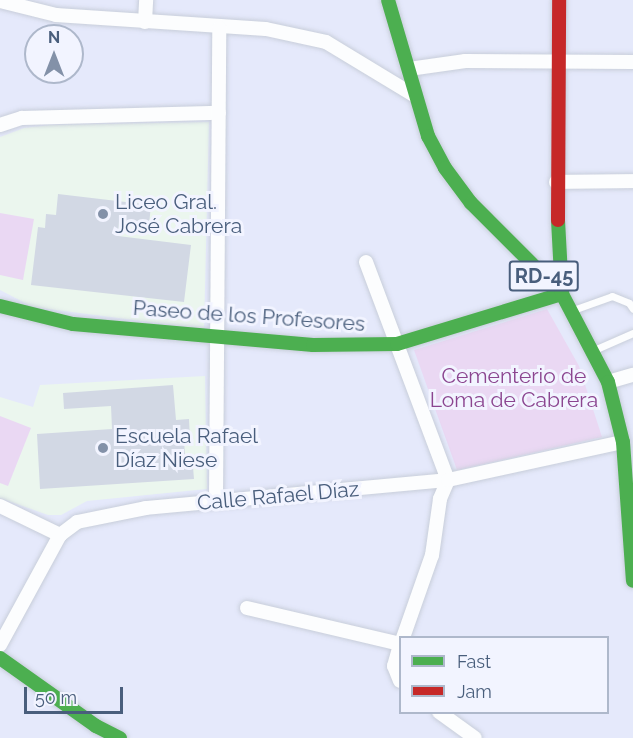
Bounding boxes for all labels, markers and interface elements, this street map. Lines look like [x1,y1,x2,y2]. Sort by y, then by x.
north arrow [24,24,84,84]
text: N [48,28,60,47]
place label: Liceo Gral. José Cabrera [115,189,242,239]
marker: Liceo Gral. José Cabrera [96,207,110,221]
road number: RD-45 [508,259,580,293]
street label: Paseo de los Profesores [132,295,366,337]
park label: Cementerio de Loma de Cabrera [430,363,598,413]
place label: Escuela Rafael Díaz Niese [115,423,258,473]
marker: Escuela Rafael Díaz Niese [96,441,110,455]
street label: Calle Rafael Díaz [196,476,360,516]
legend [399,636,609,714]
text: Fast [457,651,491,672]
scale bar [27,675,126,713]
text: Jam [457,681,492,702]
text: 50 m [35,687,77,708]

